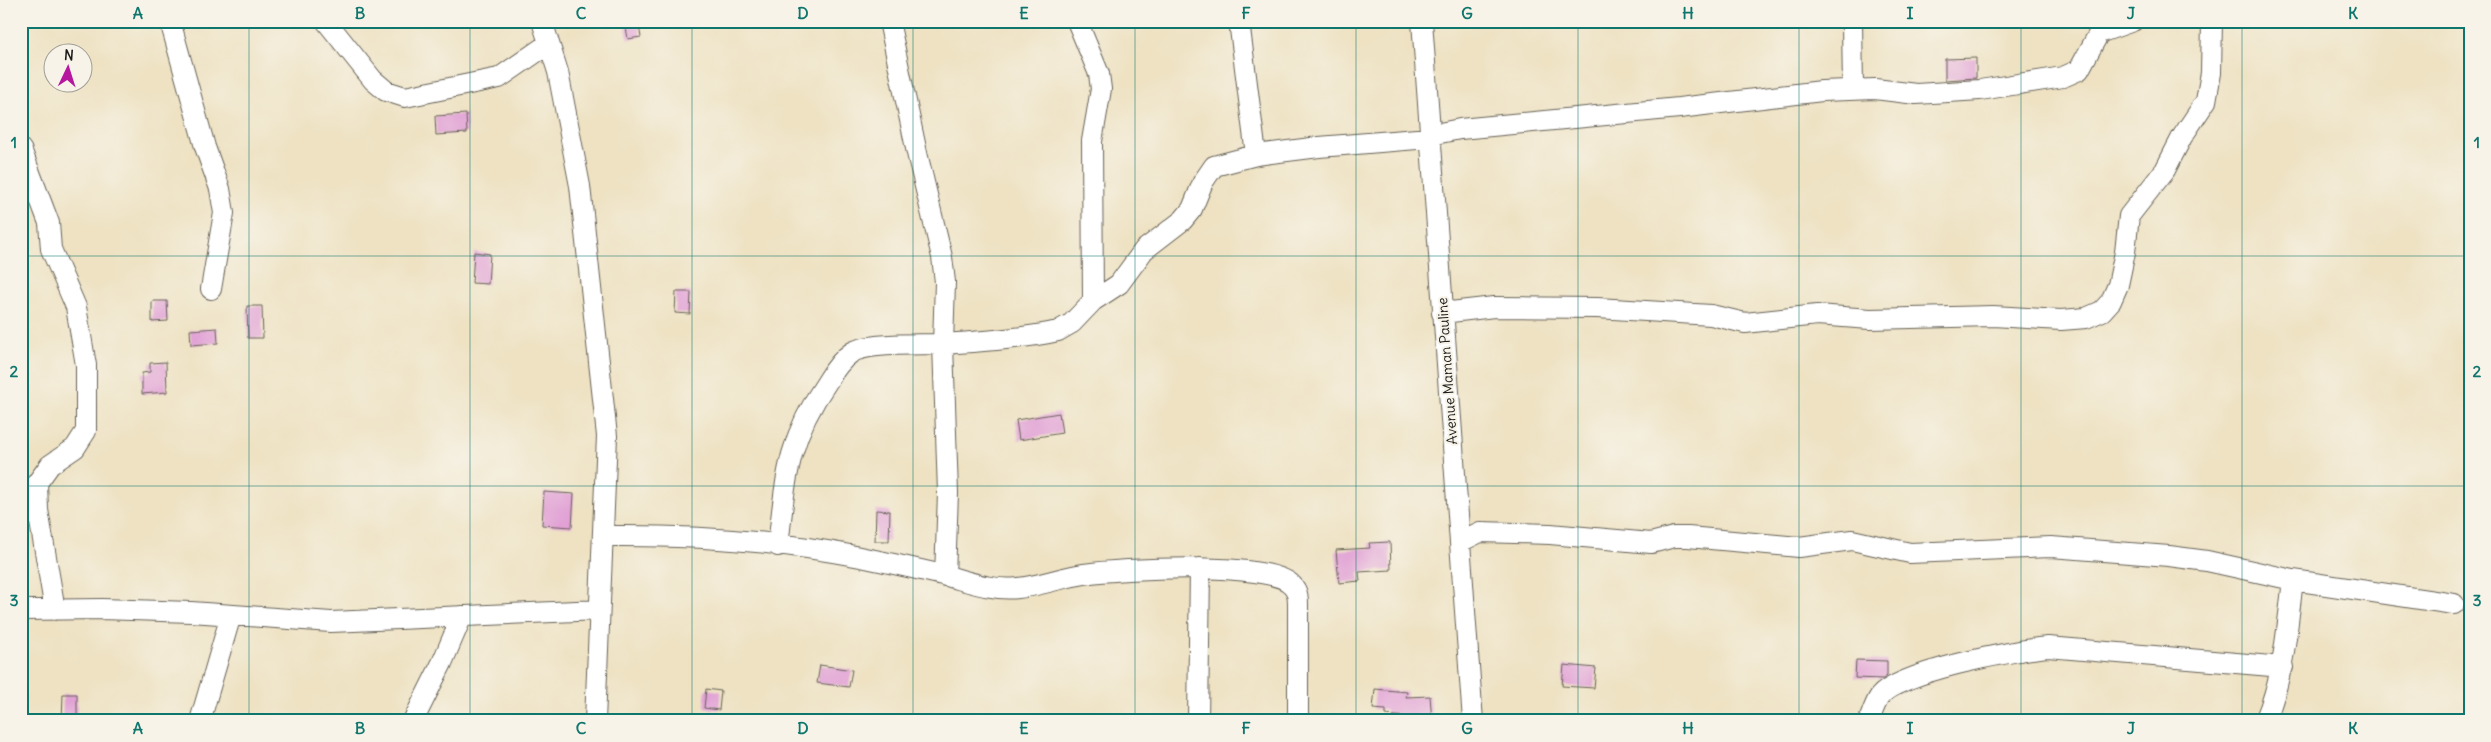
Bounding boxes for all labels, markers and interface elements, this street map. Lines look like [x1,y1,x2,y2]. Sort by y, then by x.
text: A [133,3,143,23]
text: B [355,3,366,23]
text: C [576,3,587,23]
text: D [797,3,809,23]
text: E [1019,3,1029,23]
text: F [1241,3,1251,23]
text: G [1461,3,1473,23]
text: H [1682,3,1694,23]
text: I [1907,3,1914,23]
text: J [2127,3,2136,23]
text: K [2348,3,2358,23]
north arrow [42,42,92,92]
text: N [63,46,74,64]
text: 1 [11,132,17,152]
text: 1 [2474,132,2480,152]
street label: Avenue Maman Pauline [1433,297,1461,445]
text: 2 [10,361,19,381]
text: 2 [2473,361,2482,381]
text: 3 [9,590,19,610]
text: 3 [2472,590,2482,610]
text: A [133,718,143,738]
text: B [355,718,366,738]
text: C [576,718,587,738]
text: D [797,718,809,738]
text: E [1019,718,1029,738]
text: F [1241,718,1251,738]
text: G [1461,718,1473,738]
text: H [1682,718,1694,738]
text: I [1907,718,1914,738]
text: J [2127,718,2136,738]
text: K [2348,718,2358,738]

